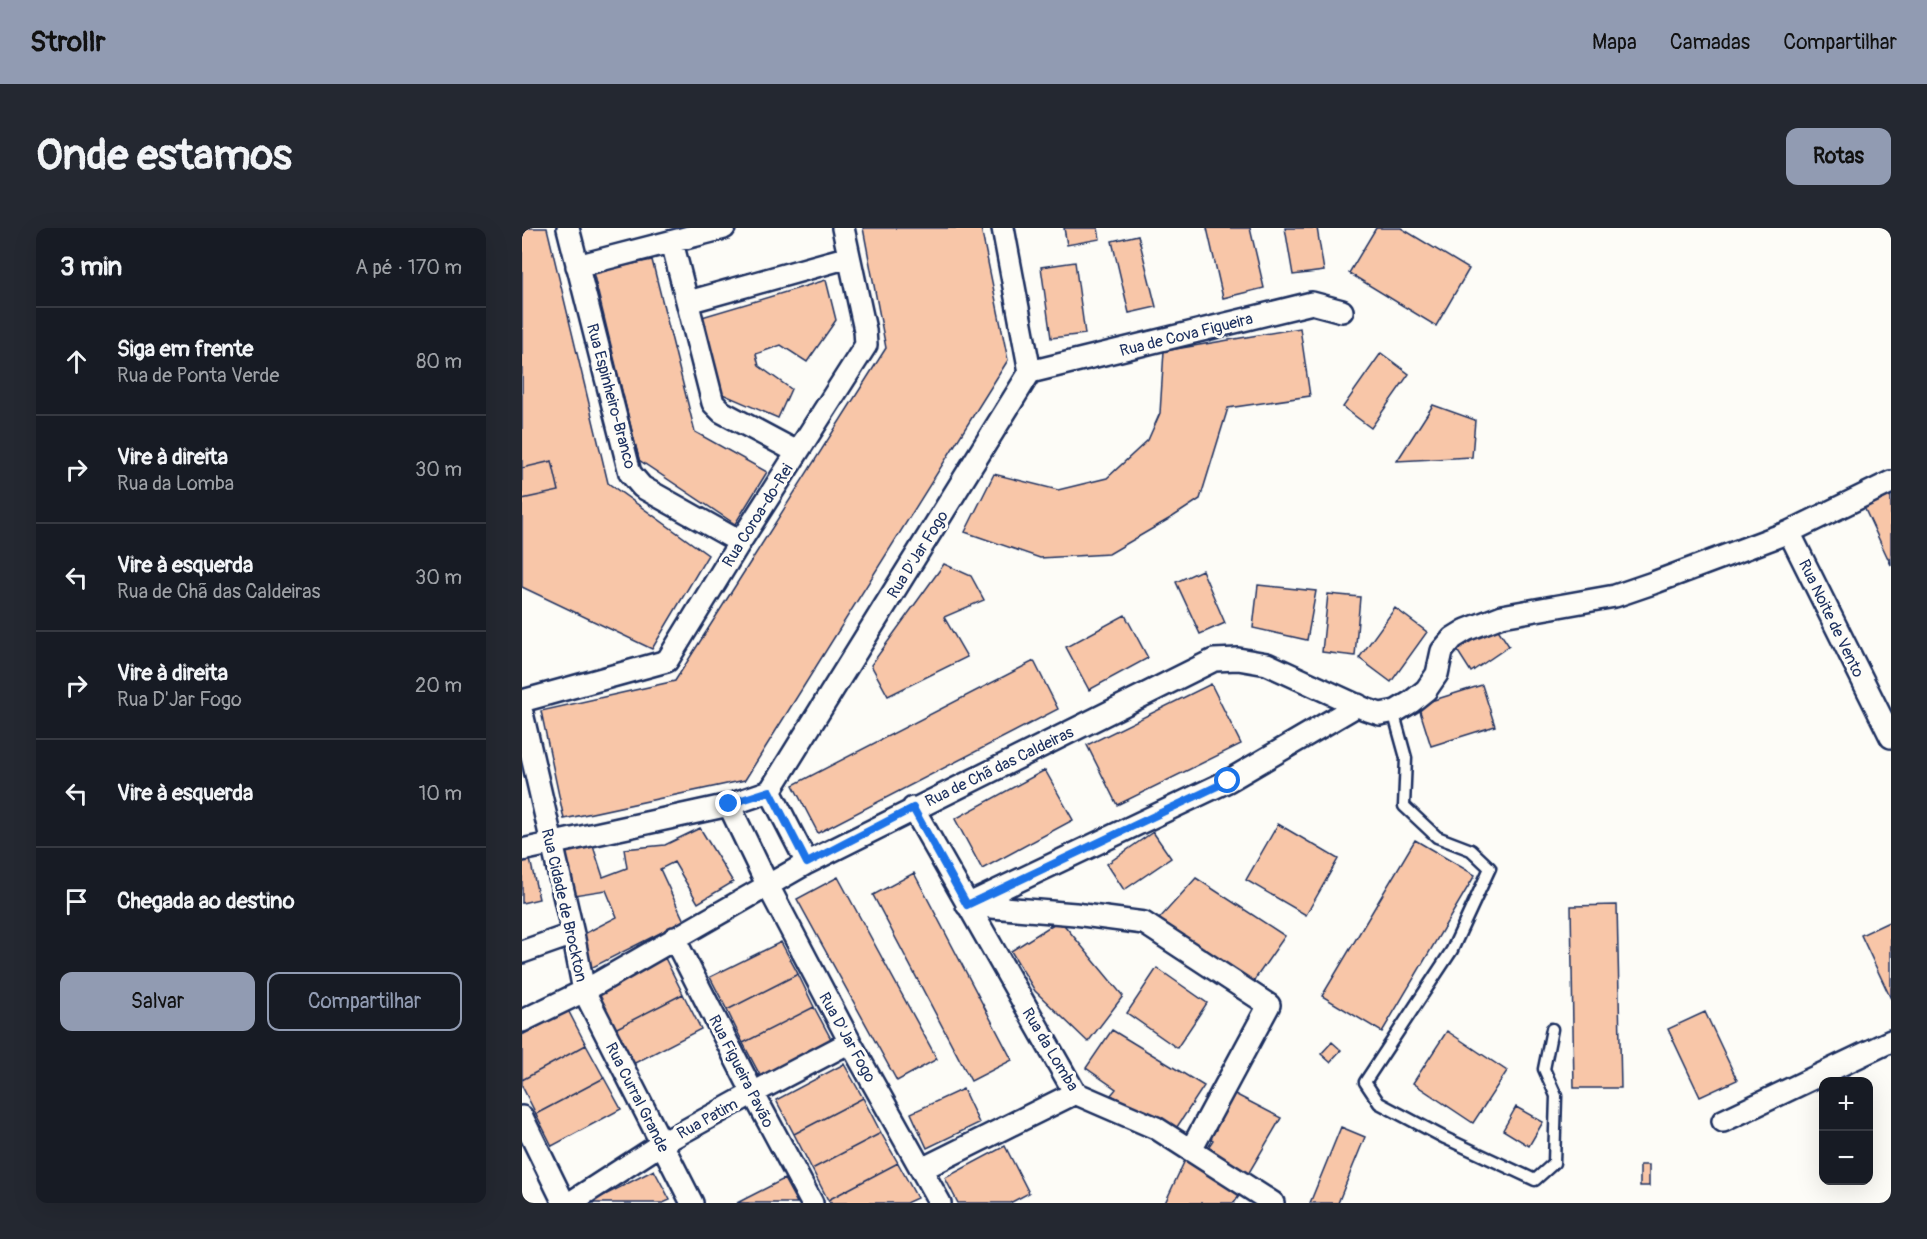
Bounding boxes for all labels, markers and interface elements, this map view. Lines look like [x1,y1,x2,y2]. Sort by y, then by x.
text: Strollr [30,25,105,60]
text: Mapa [1592,29,1637,56]
text: Camadas [1670,29,1750,56]
text: Compartilhar [1783,29,1897,56]
button: Rotas [1786,128,1891,185]
text: Onde estamos [36,130,292,182]
text: 3 min [60,251,122,283]
text: A pé · 170 m [355,255,462,280]
street label: Rua de Cova Figueira [1118,309,1255,361]
street label: Rua Espinheiro-Branco [582,321,640,471]
text: Siga em frente [117,335,253,363]
icon: ahead [60,345,93,378]
text: 80 m [416,349,462,374]
text: Rua de Ponta Verde [117,363,279,388]
text: Vire à direita [117,443,228,471]
icon: right [60,453,93,486]
text: 30 m [415,457,462,482]
street label: Rua Coroa-do-Rei [718,460,798,571]
text: Rua da Lomba [117,471,234,496]
street label: Rua D'Jar Fogo [883,507,953,602]
text: Vire à esquerda [117,551,253,579]
street label: Rua Noite de Vento [1794,556,1868,681]
icon: left [60,561,93,594]
text: 30 m [415,565,462,590]
text: Rua de Chã das Caldeiras [117,579,320,604]
text: Vire à direita [117,659,228,687]
icon: right [60,669,93,702]
text: 20 m [415,673,462,698]
text: Rua D'Jar Fogo [117,687,242,712]
street label: Rua de Chã das Caldeiras [922,722,1077,812]
route start [1214,767,1240,793]
icon: left [60,777,93,810]
text: Vire à esquerda [117,779,253,807]
text: 10 m [418,781,462,806]
route end [715,790,741,816]
street label: Rua Cidade de Brockton [537,827,591,984]
icon: arrive [60,885,93,918]
text: Chegada ao destino [117,887,295,915]
button: Salvar [60,972,255,1031]
button: Compartilhar [267,972,462,1031]
street label: Rua D'Jar Fogo [814,989,880,1086]
street label: Rua da Lomba [1017,1004,1083,1095]
street label: Rua Figueira Pavão [704,1012,778,1132]
street label: Rua Curral Grande [601,1039,673,1156]
map controls [1819,1077,1873,1185]
button: + [1819,1077,1873,1131]
street label: Rua Patim [674,1094,741,1144]
button: − [1819,1131,1873,1185]

